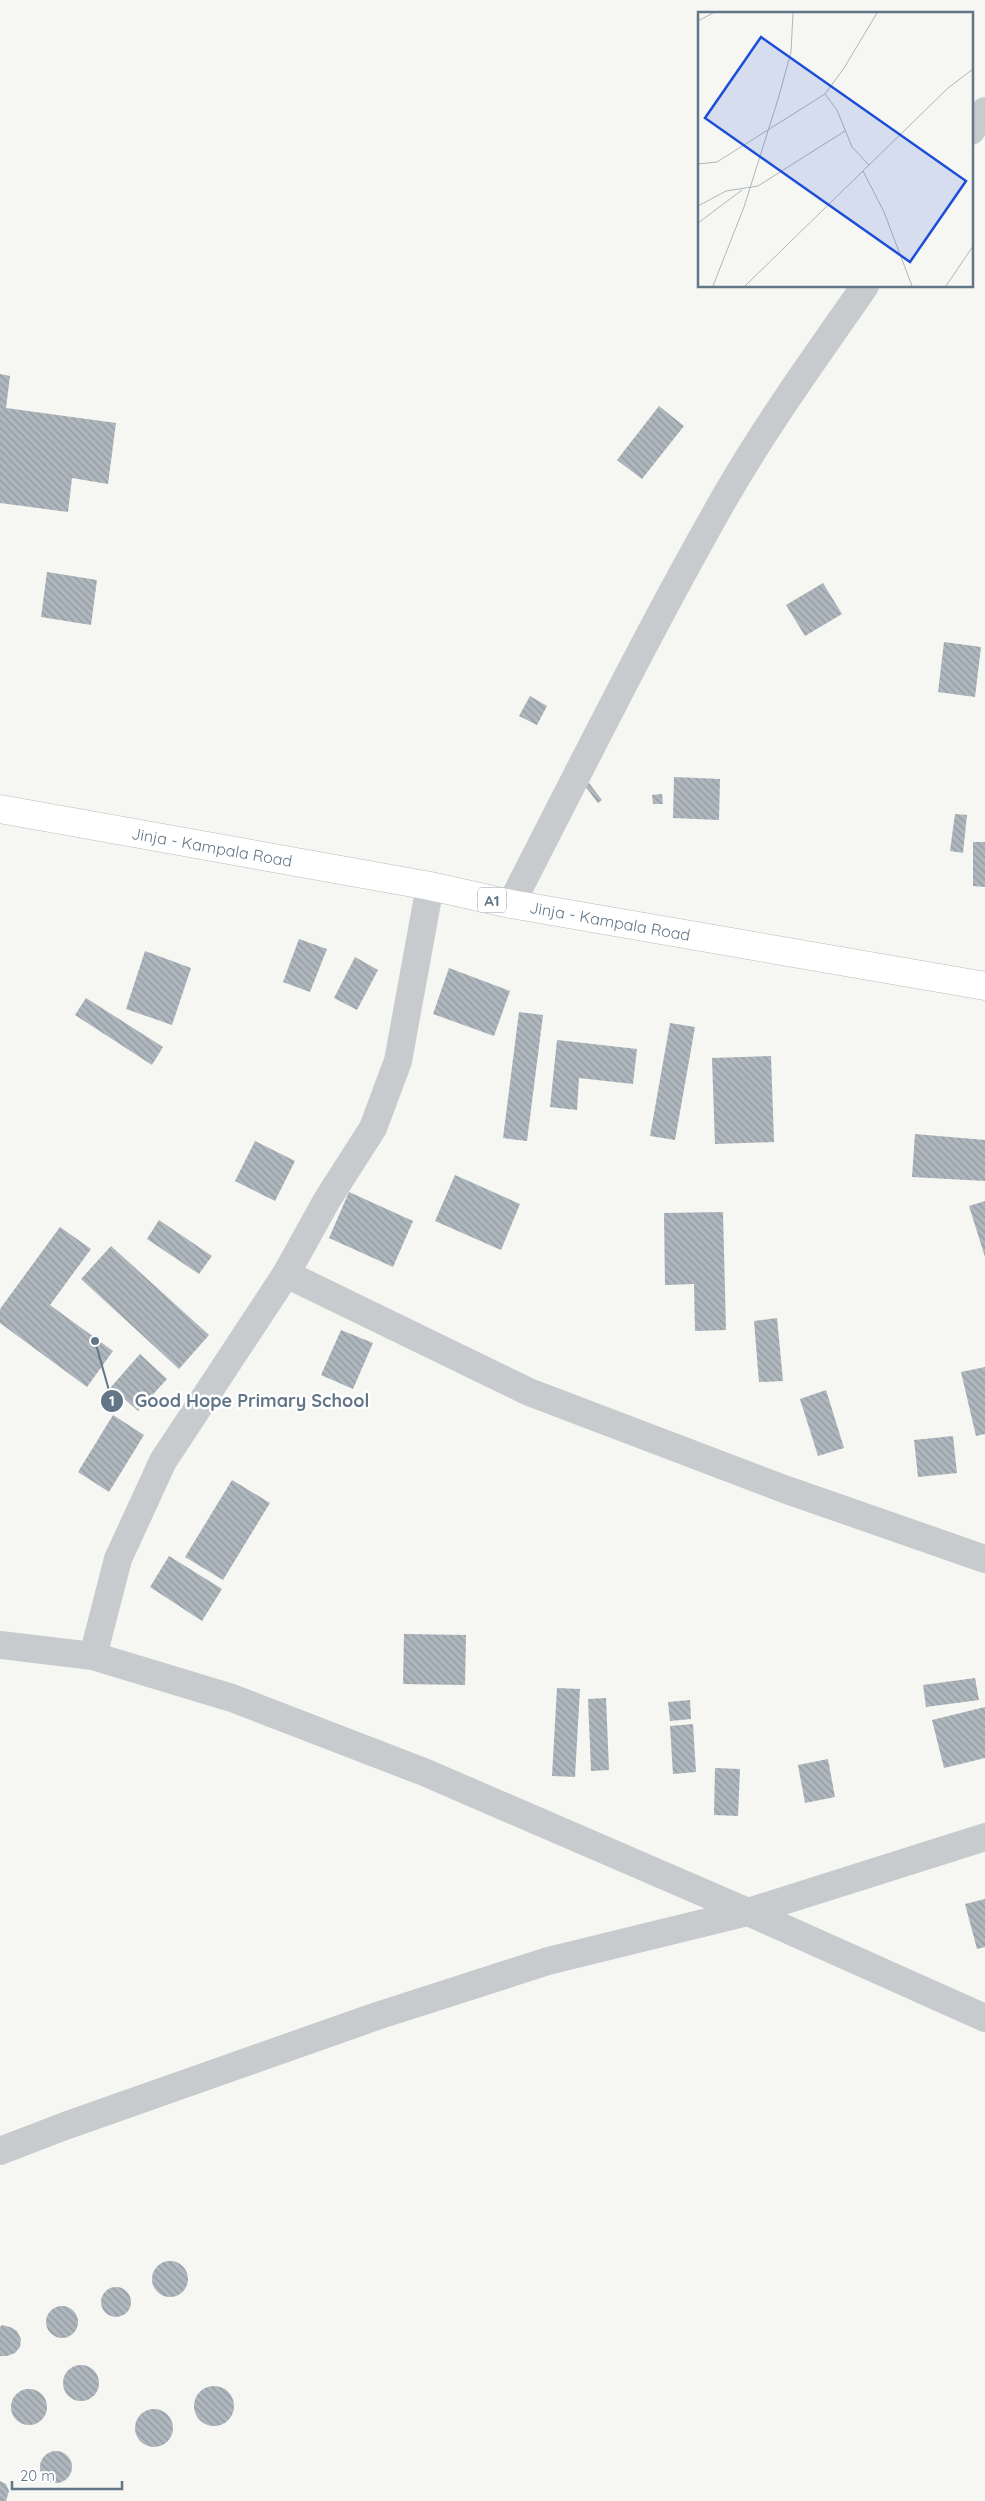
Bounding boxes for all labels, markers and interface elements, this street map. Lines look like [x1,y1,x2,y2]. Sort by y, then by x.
inset map [698,12,972,288]
street label: Jinja - Kampala Road [130,823,294,871]
road number: A1 [478,888,506,912]
street label: Jinja - Kampala Road [528,897,692,945]
callout: Good Hope Primary School [99,1385,379,1418]
text: Good Hope Primary School [135,1389,369,1412]
text: 1 [109,1391,115,1410]
scale bar [12,2458,122,2490]
text: 20 m [20,2466,55,2485]

